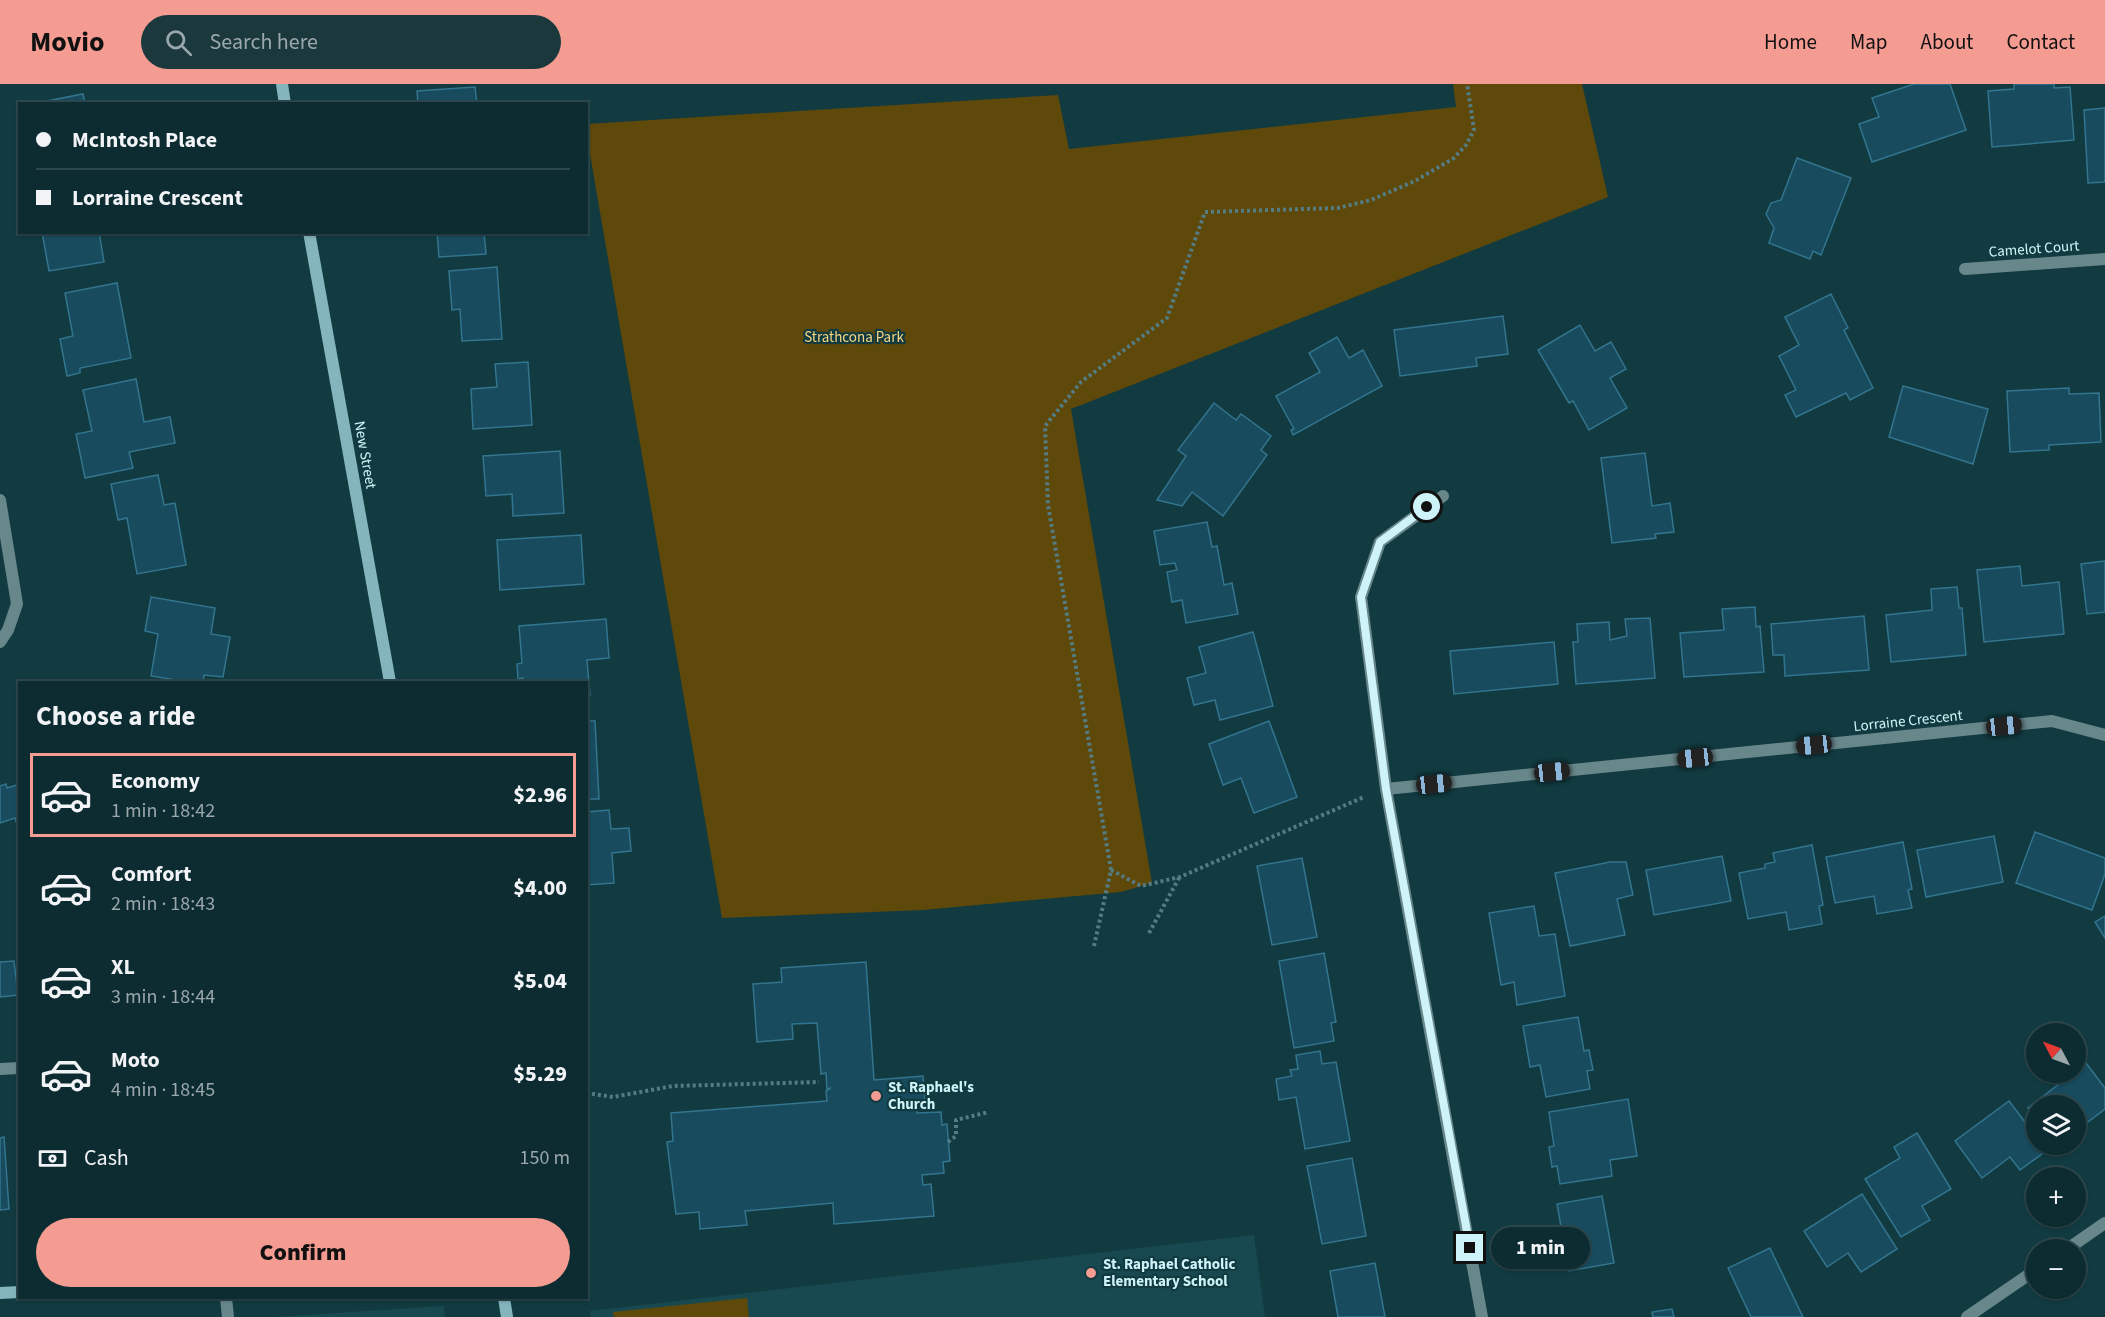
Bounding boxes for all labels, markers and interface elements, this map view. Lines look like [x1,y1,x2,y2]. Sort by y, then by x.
search box [141,15,561,69]
text: Movio [30,22,105,62]
icon: search [162,26,195,59]
text: Search here [210,26,318,58]
text: Home [1764,27,1817,57]
text: Map [1850,27,1888,57]
text: About [1921,27,1973,57]
text: Contact [2006,27,2075,57]
text: McIntosh Place [72,124,217,156]
text: Lorraine Crescent [72,182,243,214]
street label: Camelot Court [1988,235,2080,263]
park label: Strathcona Park [804,327,904,348]
street label: New Street [349,419,381,491]
route start [1413,493,1440,520]
text: Choose a ride [36,697,196,736]
street label: Lorraine Crescent [1852,705,1964,737]
car [1985,715,2023,737]
car [1795,734,1833,756]
car [1676,747,1714,769]
car [1533,761,1571,783]
text: Economy [111,765,200,797]
icon: car [39,768,93,822]
car [1415,773,1453,795]
text: $2.96 [513,779,567,811]
text: 1 min · 18:42 [111,797,215,825]
text: Comfort [111,858,192,890]
icon: car [39,861,93,915]
text: $4.00 [513,872,567,904]
text: 2 min · 18:43 [111,890,215,918]
text: XL [111,951,135,983]
icon: car [39,954,93,1008]
text: $5.04 [513,965,567,997]
text: 3 min · 18:44 [111,983,215,1011]
north arrow [2026,1023,2086,1083]
map controls [2026,1023,2086,1299]
text: Moto [111,1044,160,1076]
icon: car [39,1047,93,1101]
text: $5.29 [513,1058,567,1090]
text: 4 min · 18:45 [111,1076,215,1104]
place label: St. Raphael's Church [888,1077,974,1115]
marker: St. Raphael's Church [869,1089,883,1103]
button: layers [2026,1095,2086,1155]
icon: cash [36,1142,69,1175]
text: Cash [84,1142,129,1174]
text: 150 m [520,1144,570,1172]
button: + [2026,1167,2086,1227]
button: Confirm [36,1218,570,1287]
callout: 1 min [1491,1227,1590,1269]
route end [1456,1234,1483,1261]
text: 1 min [1516,1234,1565,1262]
button: − [2026,1239,2086,1299]
place label: St. Raphael Catholic Elementary School [1103,1254,1236,1292]
marker: St. Raphael Catholic Elementary School [1084,1266,1098,1280]

